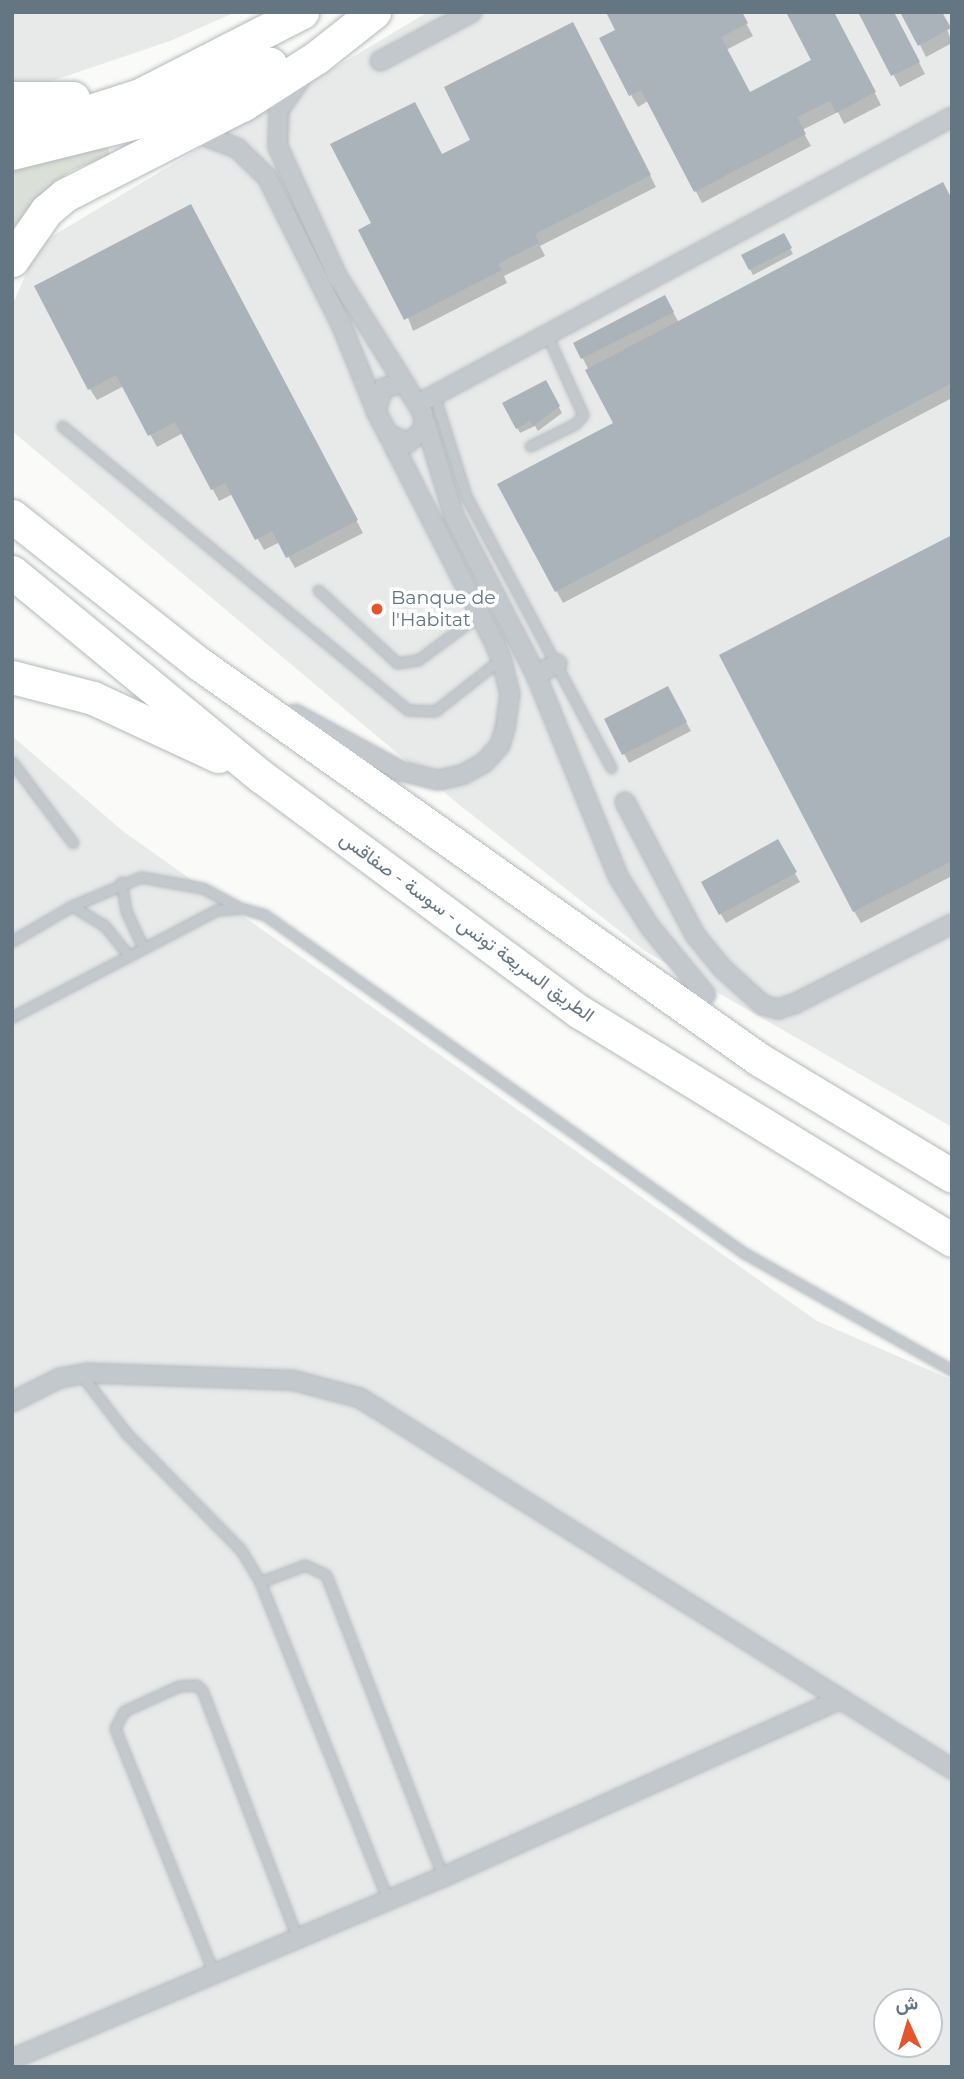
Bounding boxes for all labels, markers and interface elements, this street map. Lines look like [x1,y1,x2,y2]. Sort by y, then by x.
place label: Banque de l'Habitat [391,587,496,631]
marker: Banque de l'Habitat [369,601,385,617]
street label: الطريق السريعة تونس - سوسة - صفاقس [335,827,599,1027]
north arrow [873,1988,943,2058]
text: ش [894,1991,919,2016]

